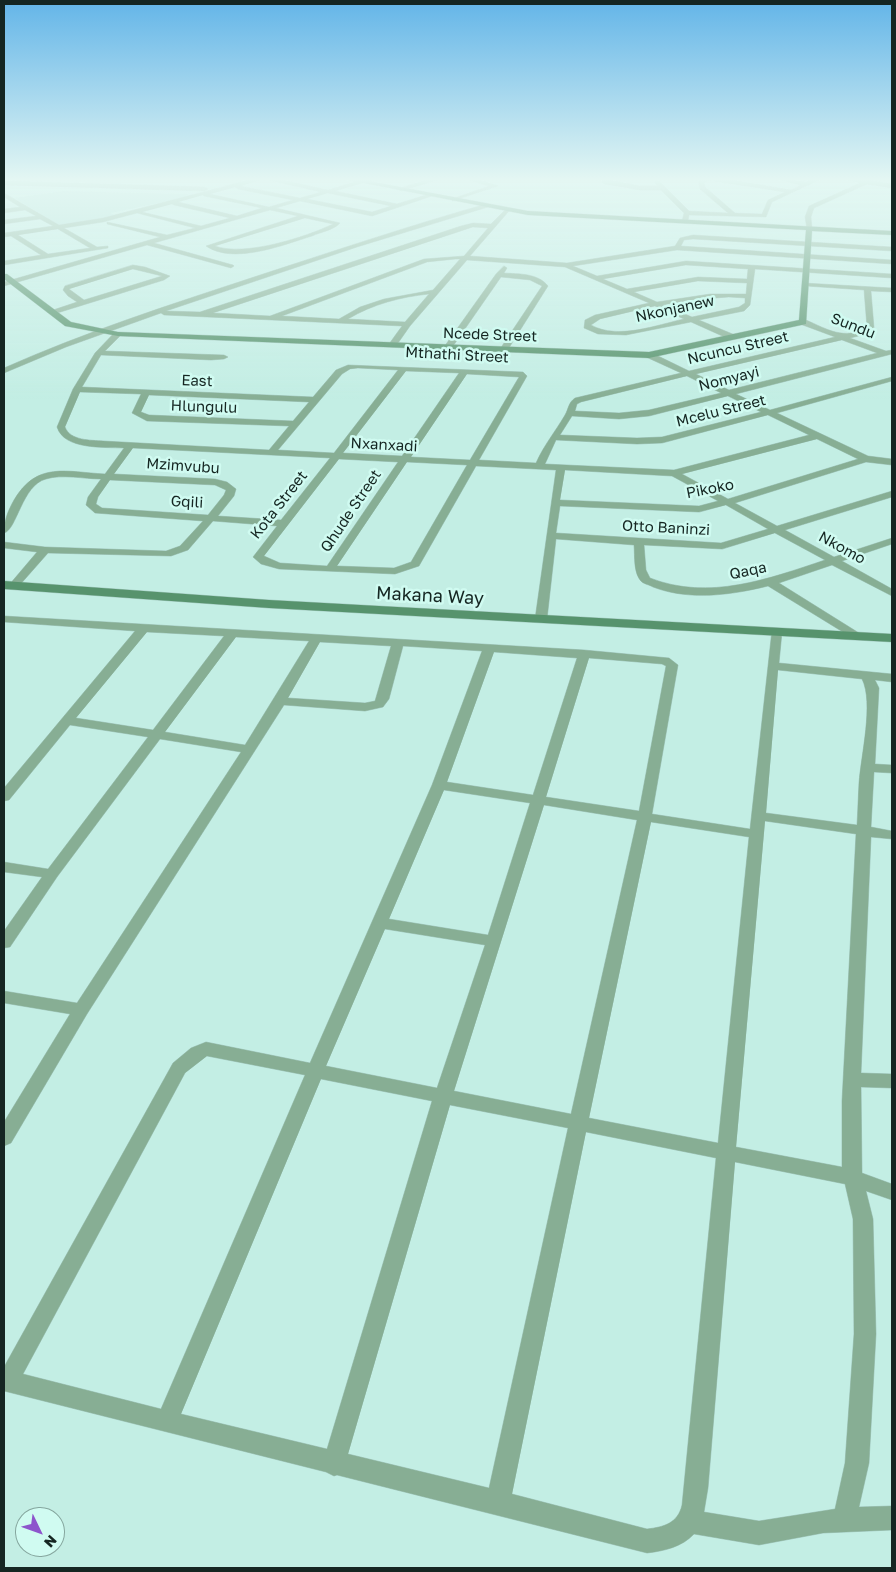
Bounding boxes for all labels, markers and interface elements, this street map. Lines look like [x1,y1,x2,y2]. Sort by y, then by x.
street label: Nkonjanew [634,292,716,326]
street label: Sundu [828,309,878,343]
street label: Ncede Street [443,324,537,346]
street label: Ncuncu Street [686,328,790,368]
street label: Mthathi Street [405,343,509,367]
street label: Nomyayi [697,363,761,395]
street label: East [181,371,213,391]
street label: Mcelu Street [674,391,768,431]
street label: Hlungulu [170,397,238,417]
street label: Nxanxadi [350,434,418,456]
street label: Mzimvubu [146,454,220,478]
street label: Qhude Street [317,466,385,556]
street label: Kota Street [247,467,311,543]
street label: Pikoko [685,476,735,502]
street label: Gqili [170,492,204,512]
street label: Otto Baninzi [621,517,711,539]
street label: Nkomo [815,528,869,568]
street label: Qaqa [728,558,768,584]
street label: Makana Way [376,582,484,610]
north arrow [15,1507,65,1557]
text: N [41,1532,61,1551]

